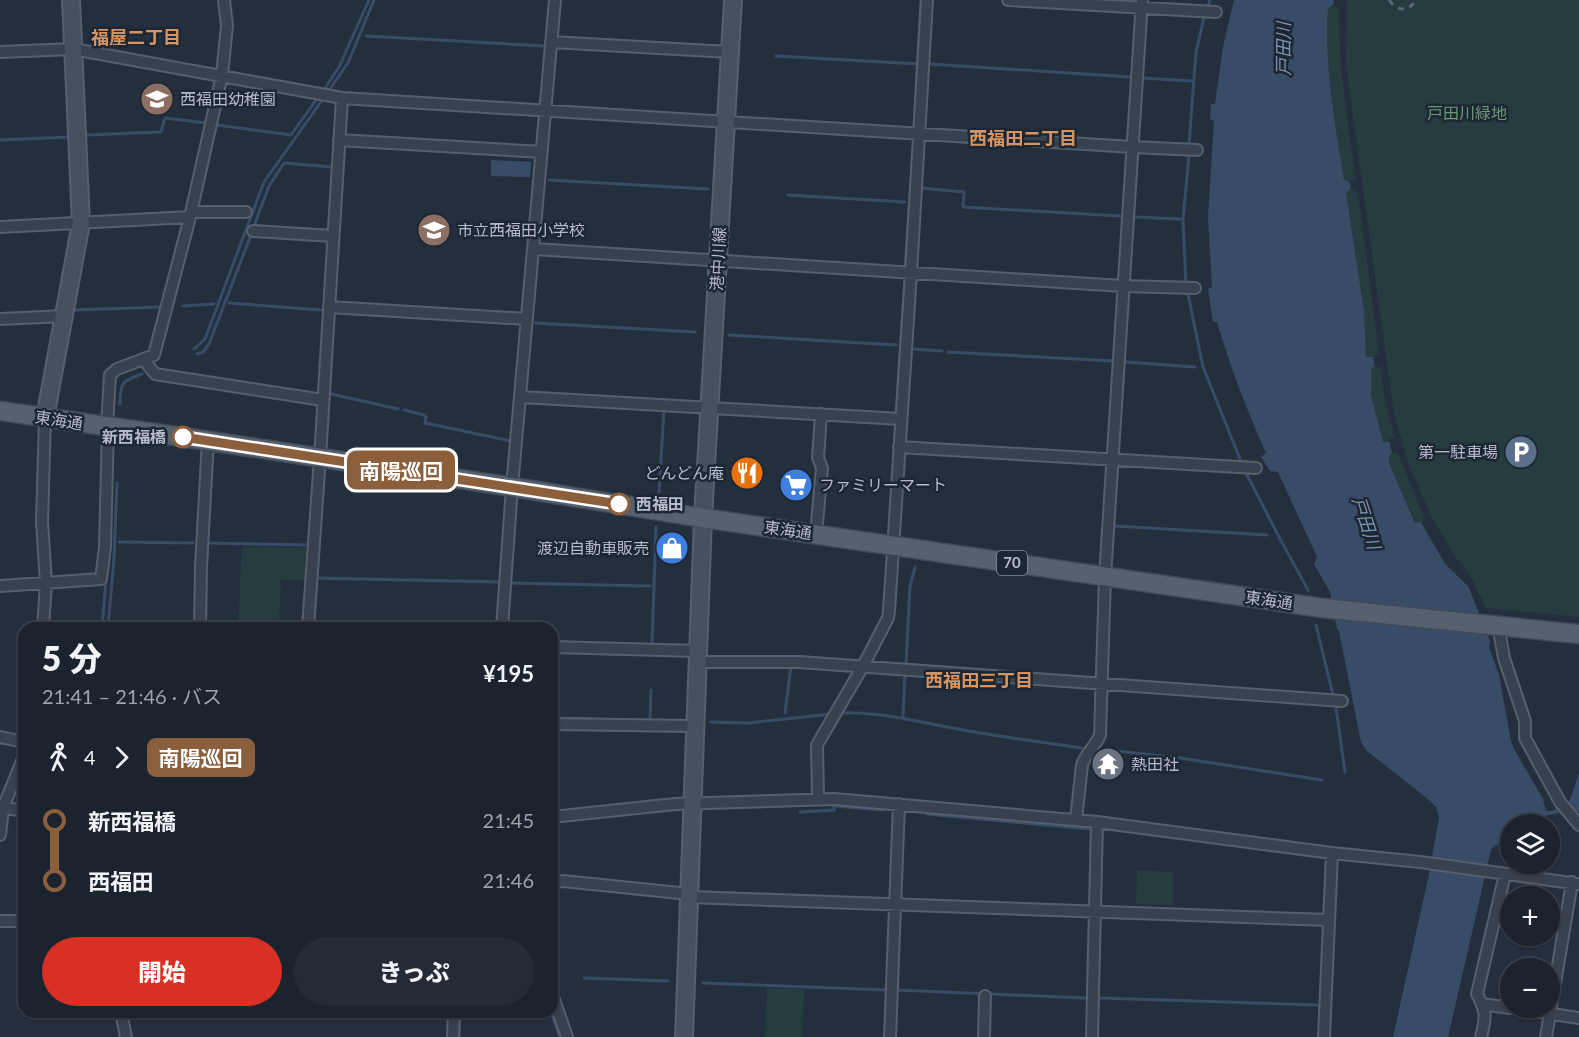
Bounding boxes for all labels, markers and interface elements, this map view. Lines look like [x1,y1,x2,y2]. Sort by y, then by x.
water label: 戸田川 [1272,20,1294,76]
district label: 福屋二丁目 [91,26,181,48]
school or university icon: 西福田幼稚園 [139,81,175,117]
place label: 西福田幼稚園 [180,89,276,108]
park label: 戸田川緑地 [1427,103,1507,122]
district label: 西福田二丁目 [969,127,1077,149]
school or university icon: 市立西福田小学校 [416,212,452,248]
place label: 市立西福田小学校 [457,220,585,239]
street label: 港中川線 [706,227,729,291]
street label: 東海通 [34,406,84,433]
marker: 新西福橋 [172,426,194,448]
place label: 新西福橋 [102,427,166,446]
parking icon: 第一駐車場 [1503,434,1539,470]
place label: 第一駐車場 [1418,442,1498,461]
line badge: 南陽巡回 [359,450,443,490]
restaurant icon: どんどん庵 [729,455,765,491]
text: 南陽巡回 [359,458,443,483]
place label: どんどん庵 [644,463,724,482]
supermarket icon: ファミリーマート [778,467,814,503]
place label: ファミリーマート [819,475,947,494]
marker: 西福田 [608,493,630,515]
place label: 西福田 [636,494,684,513]
water label: 戸田川 [1348,494,1386,554]
street label: 東海通 [763,517,813,542]
shop icon: 渡辺自動車販売 [654,530,690,566]
place label: 渡辺自動車販売 [537,538,649,557]
road number: 70 [997,551,1027,575]
street label: 東海通 [1244,587,1294,612]
text: 5 分 [42,638,102,678]
text: ¥195 [483,660,534,687]
district label: 西福田三丁目 [925,669,1033,691]
text: 21:41 – 21:46 · バス [42,684,222,708]
icon: walk [42,741,75,774]
icon: forward [105,741,138,774]
text: 4 [84,745,96,769]
text: 南陽巡回 [159,745,243,770]
temple icon: 熱田社 [1090,746,1126,782]
place label: 熱田社 [1131,754,1179,773]
text: 新西福橋 [88,808,176,835]
text: 21:45 [483,808,534,832]
map controls [1500,814,1560,1018]
button: layers [1500,814,1560,874]
text: 西福田 [88,868,154,895]
text: 21:46 [483,868,534,892]
button: + [1500,886,1560,946]
button: 開始 [42,937,282,1006]
button: きっぷ [294,937,534,1006]
button: − [1500,958,1560,1018]

